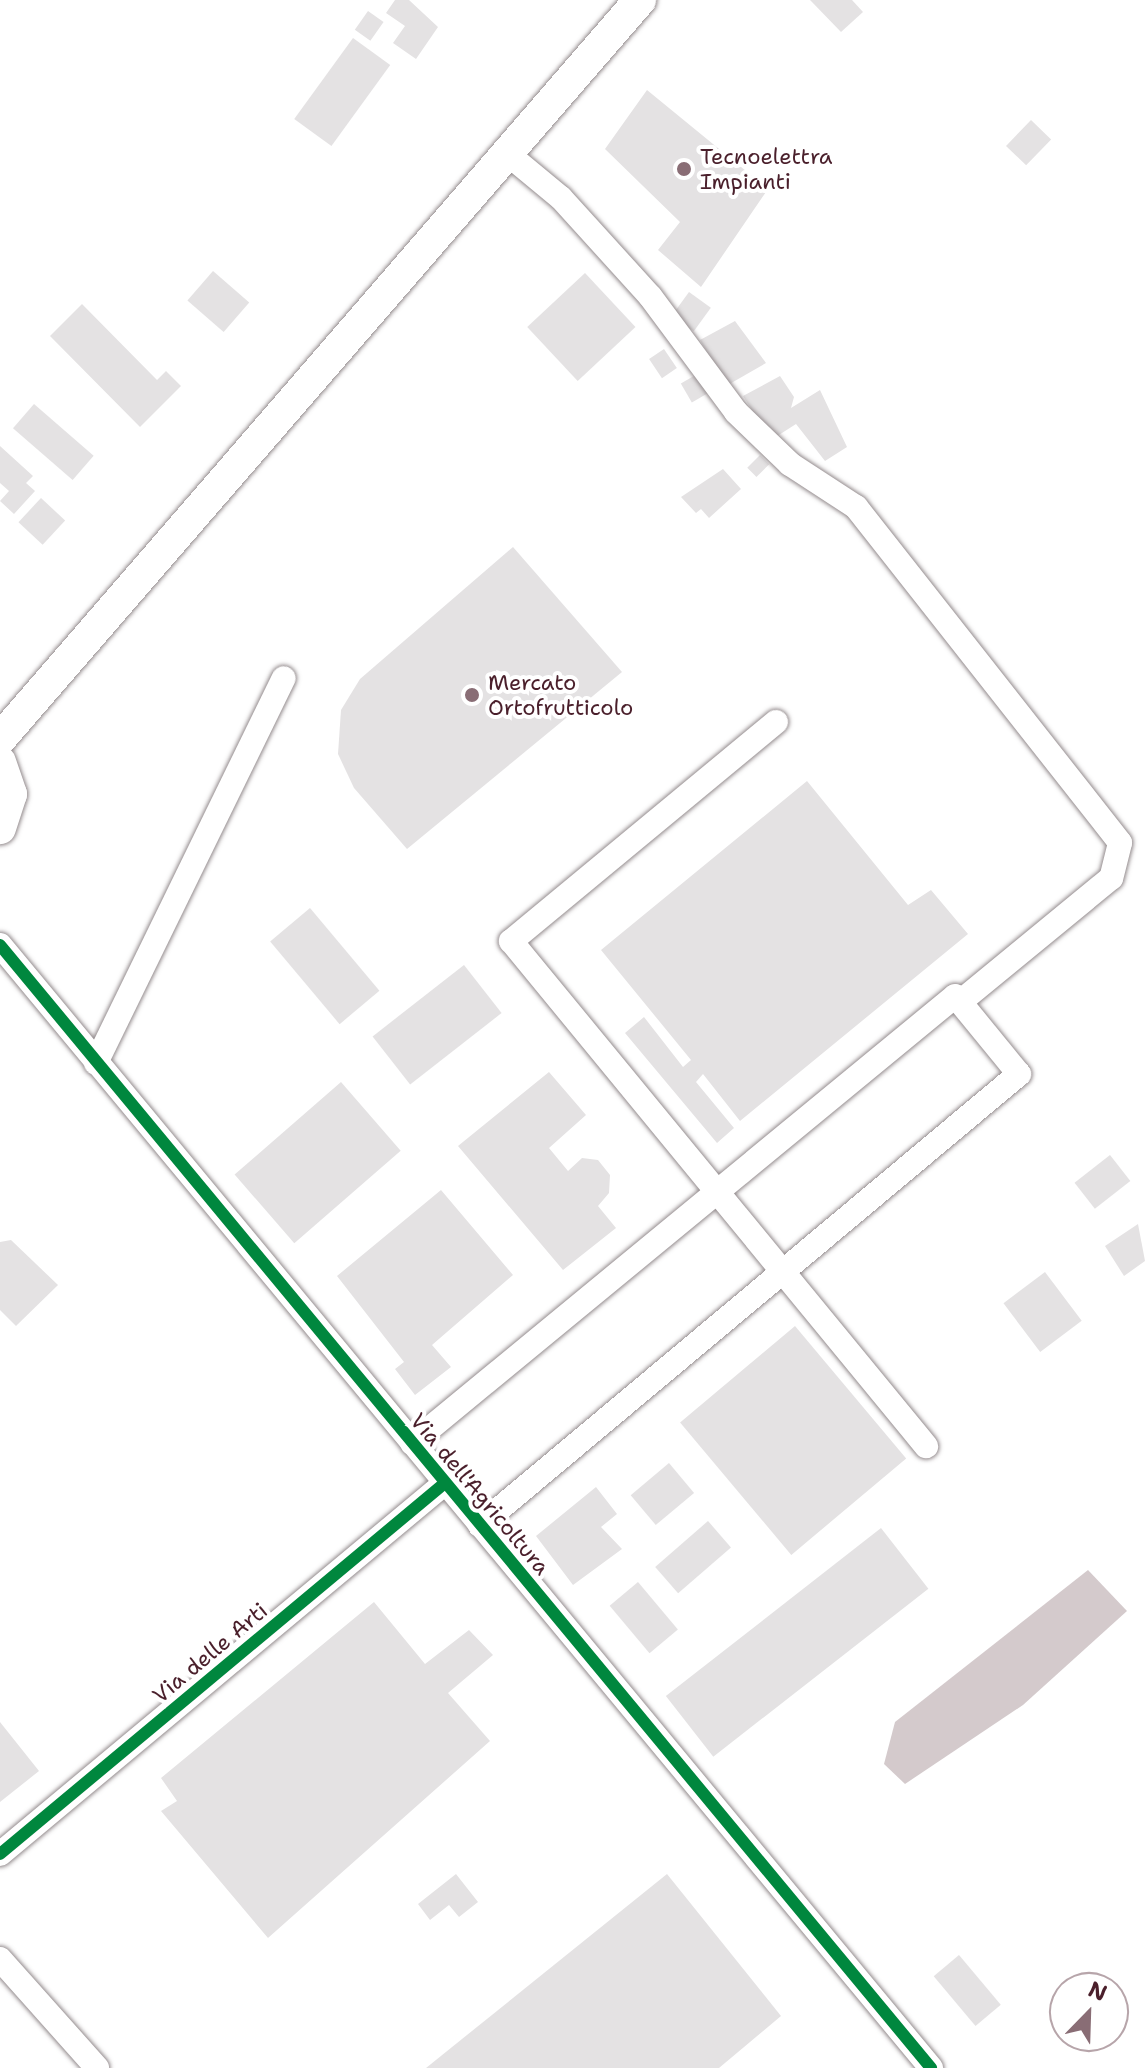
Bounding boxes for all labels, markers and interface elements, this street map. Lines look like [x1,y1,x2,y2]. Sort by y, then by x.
place label: Tecnoelettra Impianti [700,143,833,194]
marker: Tecnoelettra Impianti [675,160,693,178]
place label: Mercato Ortofrutticolo [488,669,633,720]
marker: Mercato Ortofrutticolo [463,686,481,704]
street label: Via dell'Agricoltura [405,1408,555,1580]
street label: Via delle Arti [147,1597,273,1709]
north arrow [1049,1972,1129,2052]
text: N [1084,1975,1111,2008]

